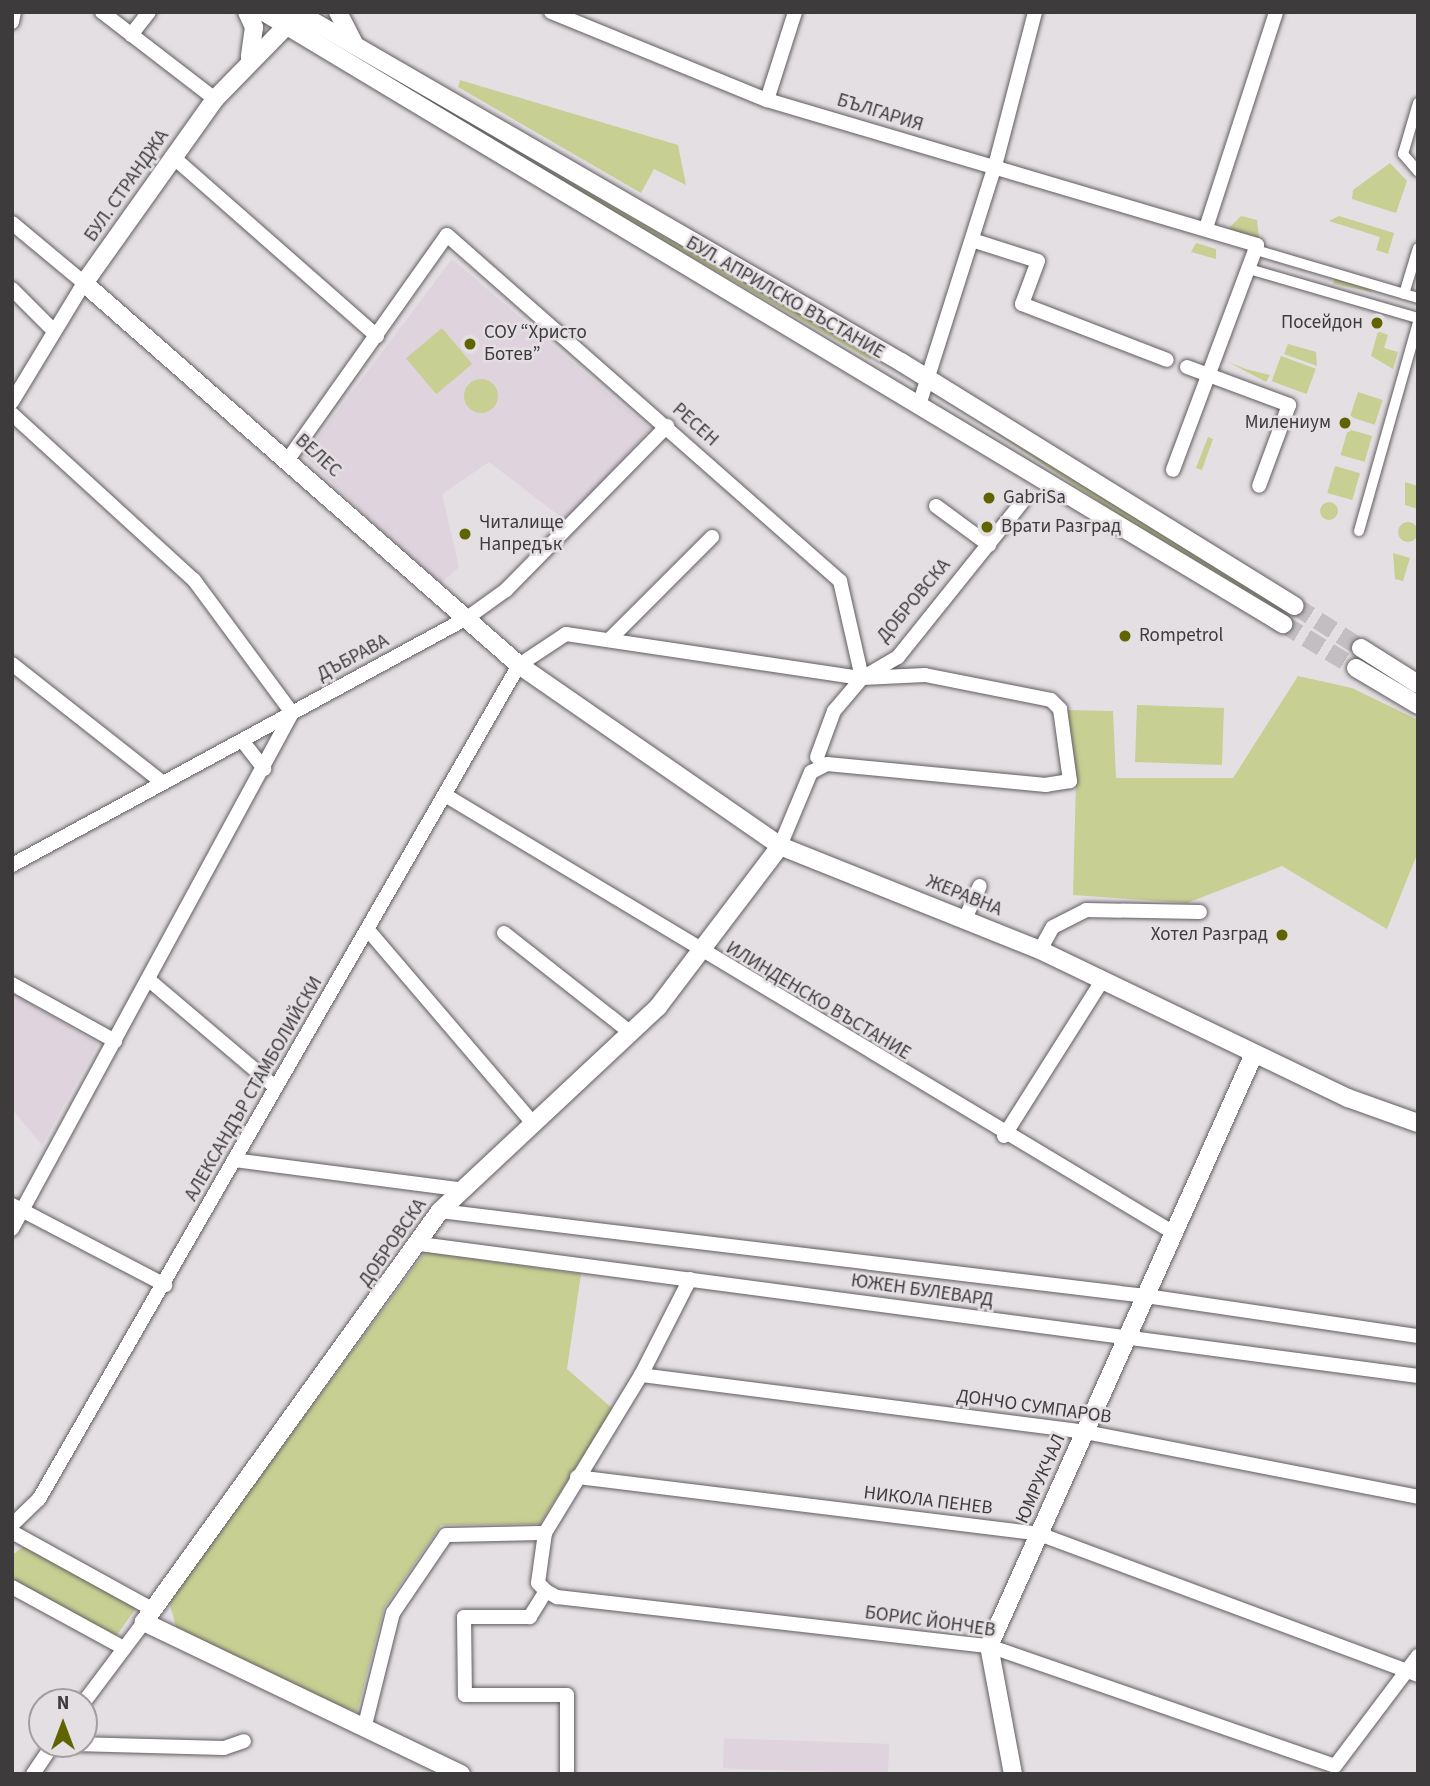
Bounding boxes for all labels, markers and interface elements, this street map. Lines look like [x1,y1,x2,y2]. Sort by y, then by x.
street label: БЪЛГАРИЯ [834,89,926,137]
street label: БУЛ. СТРАНДЖА [80,126,174,246]
street label: БУЛ. АПРИЛСКО ВЪСТАНИЕ [682,232,888,364]
place label: Посейдон [1281,312,1363,334]
marker: Посейдон [1369,315,1385,331]
place label: СОУ “Христо Ботев” [484,322,587,366]
marker: СОУ “Христо Ботев” [462,336,478,352]
street label: РЕСЕН [667,398,723,452]
place label: Милениум [1245,412,1331,434]
marker: Милениум [1337,415,1353,431]
street label: ВЕЛЕС [290,429,346,483]
place label: GabriSa [1003,487,1066,509]
marker: GabriSa [981,490,997,506]
place label: Читалище Напредък [479,512,564,556]
place label: Врати Разград [1001,516,1121,538]
marker: Врати Разград [979,519,995,535]
marker: Читалище Напредък [457,526,473,542]
street label: ДОБРОВСКА [872,554,956,648]
place label: Rompetrol [1139,625,1223,647]
marker: Rompetrol [1117,628,1133,644]
street label: ДЪБРАВА [313,630,393,686]
street label: ЖЕРАВНА [923,870,1005,922]
place label: Хотел Разград [1151,924,1268,946]
marker: Хотел Разград [1274,927,1290,943]
street label: ИЛИНДЕНСКО ВЪСТАНИЕ [722,937,914,1065]
street label: АЛЕКСАНДЪР СТАМБОЛИЙСКИ [180,973,328,1205]
street label: ДОБРОВСКА [354,1195,432,1291]
street label: ЮЖЕН БУЛЕВАРД [849,1270,995,1312]
street label: ДОНЧО СУМПАРОВ [955,1385,1113,1429]
street label: ЮМРУКЧАЛ [1011,1431,1071,1527]
street label: НИКОЛА ПЕНЕВ [862,1482,994,1520]
street label: БОРИС ЙОНЧЕВ [863,1602,997,1642]
north arrow [28,1688,98,1758]
text: N [57,1690,69,1717]

